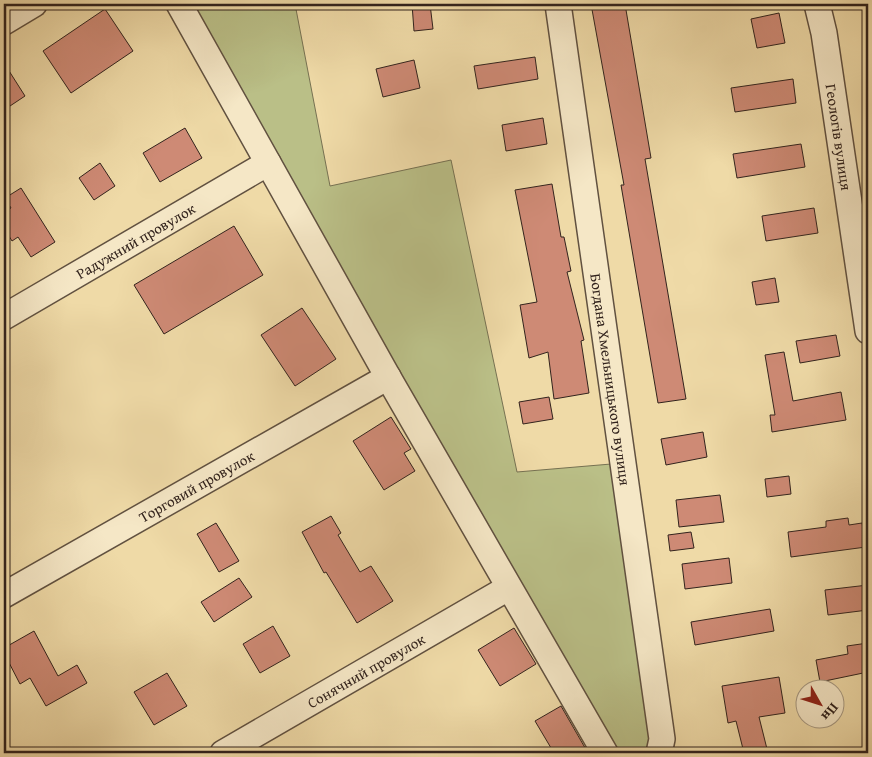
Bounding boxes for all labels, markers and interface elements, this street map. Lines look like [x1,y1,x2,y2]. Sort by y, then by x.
street label: Геологів вулиця [821,82,858,192]
street label: Радужний провулок [72,197,199,283]
street label: Богдана Хмельницького вулиця [586,272,637,487]
street label: Торговий провулок [135,445,258,527]
street label: Сонячний провулок [303,628,429,713]
north arrow [794,680,844,730]
text: Пн [816,699,844,726]

